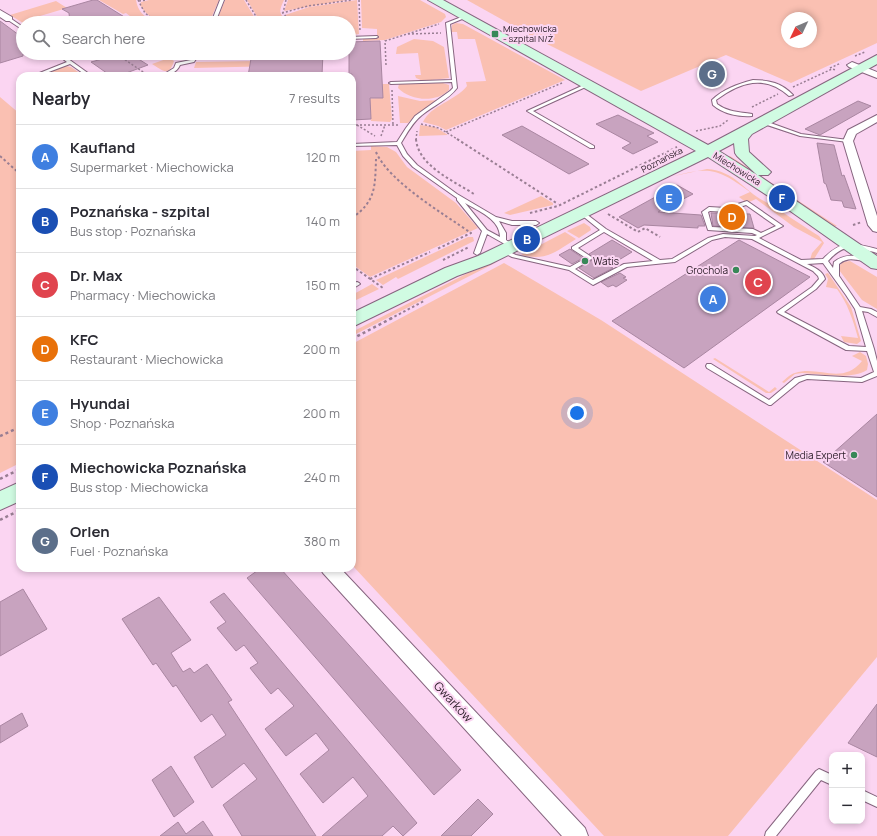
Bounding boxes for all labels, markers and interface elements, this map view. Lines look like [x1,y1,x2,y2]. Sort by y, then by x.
north arrow [781,12,817,48]
search box [16,16,356,60]
place label: Miechowicka - szpital N/Ż [503,22,557,45]
icon: search [30,27,52,49]
text: Search here [62,28,145,49]
marker: Miechowicka - szpital N/Ż [490,29,500,39]
pin: G [699,59,725,89]
text: Nearby [32,87,90,110]
text: 7 results [289,89,340,107]
text: Kaufland [70,137,135,158]
street label: Poznańska [639,144,685,176]
text: A [41,148,49,166]
text: 120 m [306,148,340,166]
street label: Miechowicka [711,149,764,188]
text: Supermarket · Miechowicka [70,158,234,176]
pin: E [656,183,682,213]
pin: F [769,183,795,213]
text: Poznańska - szpital [70,201,210,222]
pin: D [719,202,745,232]
text: B [41,212,49,230]
text: 140 m [306,212,340,230]
text: Bus stop · Poznańska [70,222,196,240]
pin: B [514,224,540,254]
place label: Watis [593,254,619,268]
marker: Watis [580,256,590,266]
place label: Grochola [686,263,728,277]
text: Dr. Max [70,265,123,286]
marker: Grochola [731,265,741,275]
pin: C [745,267,771,297]
text: C [40,276,50,294]
text: 150 m [306,276,340,294]
pin: A [700,284,726,314]
text: Pharmacy · Miechowicka [70,286,215,304]
text: KFC [70,329,99,350]
text: D [40,340,50,358]
text: 200 m [303,340,340,358]
text: Restaurant · Miechowicka [70,350,223,368]
text: Hyundai [70,393,130,414]
your location [567,403,587,423]
text: E [41,404,49,422]
text: 200 m [303,404,340,422]
text: Shop · Poznańska [70,414,175,432]
place label: Media Expert [786,448,846,462]
marker: Media Expert [849,450,859,460]
text: Miechowicka Poznańska [70,457,246,478]
text: F [42,468,48,486]
text: 240 m [304,468,340,486]
text: Bus stop · Miechowicka [70,478,208,496]
text: Orlen [70,521,110,542]
text: G [40,532,50,550]
text: 380 m [304,532,340,550]
text: Fuel · Poznańska [70,542,168,560]
street label: Gwarków [430,678,477,726]
map controls [829,752,865,824]
button: + [829,752,865,788]
button: − [829,788,865,824]

